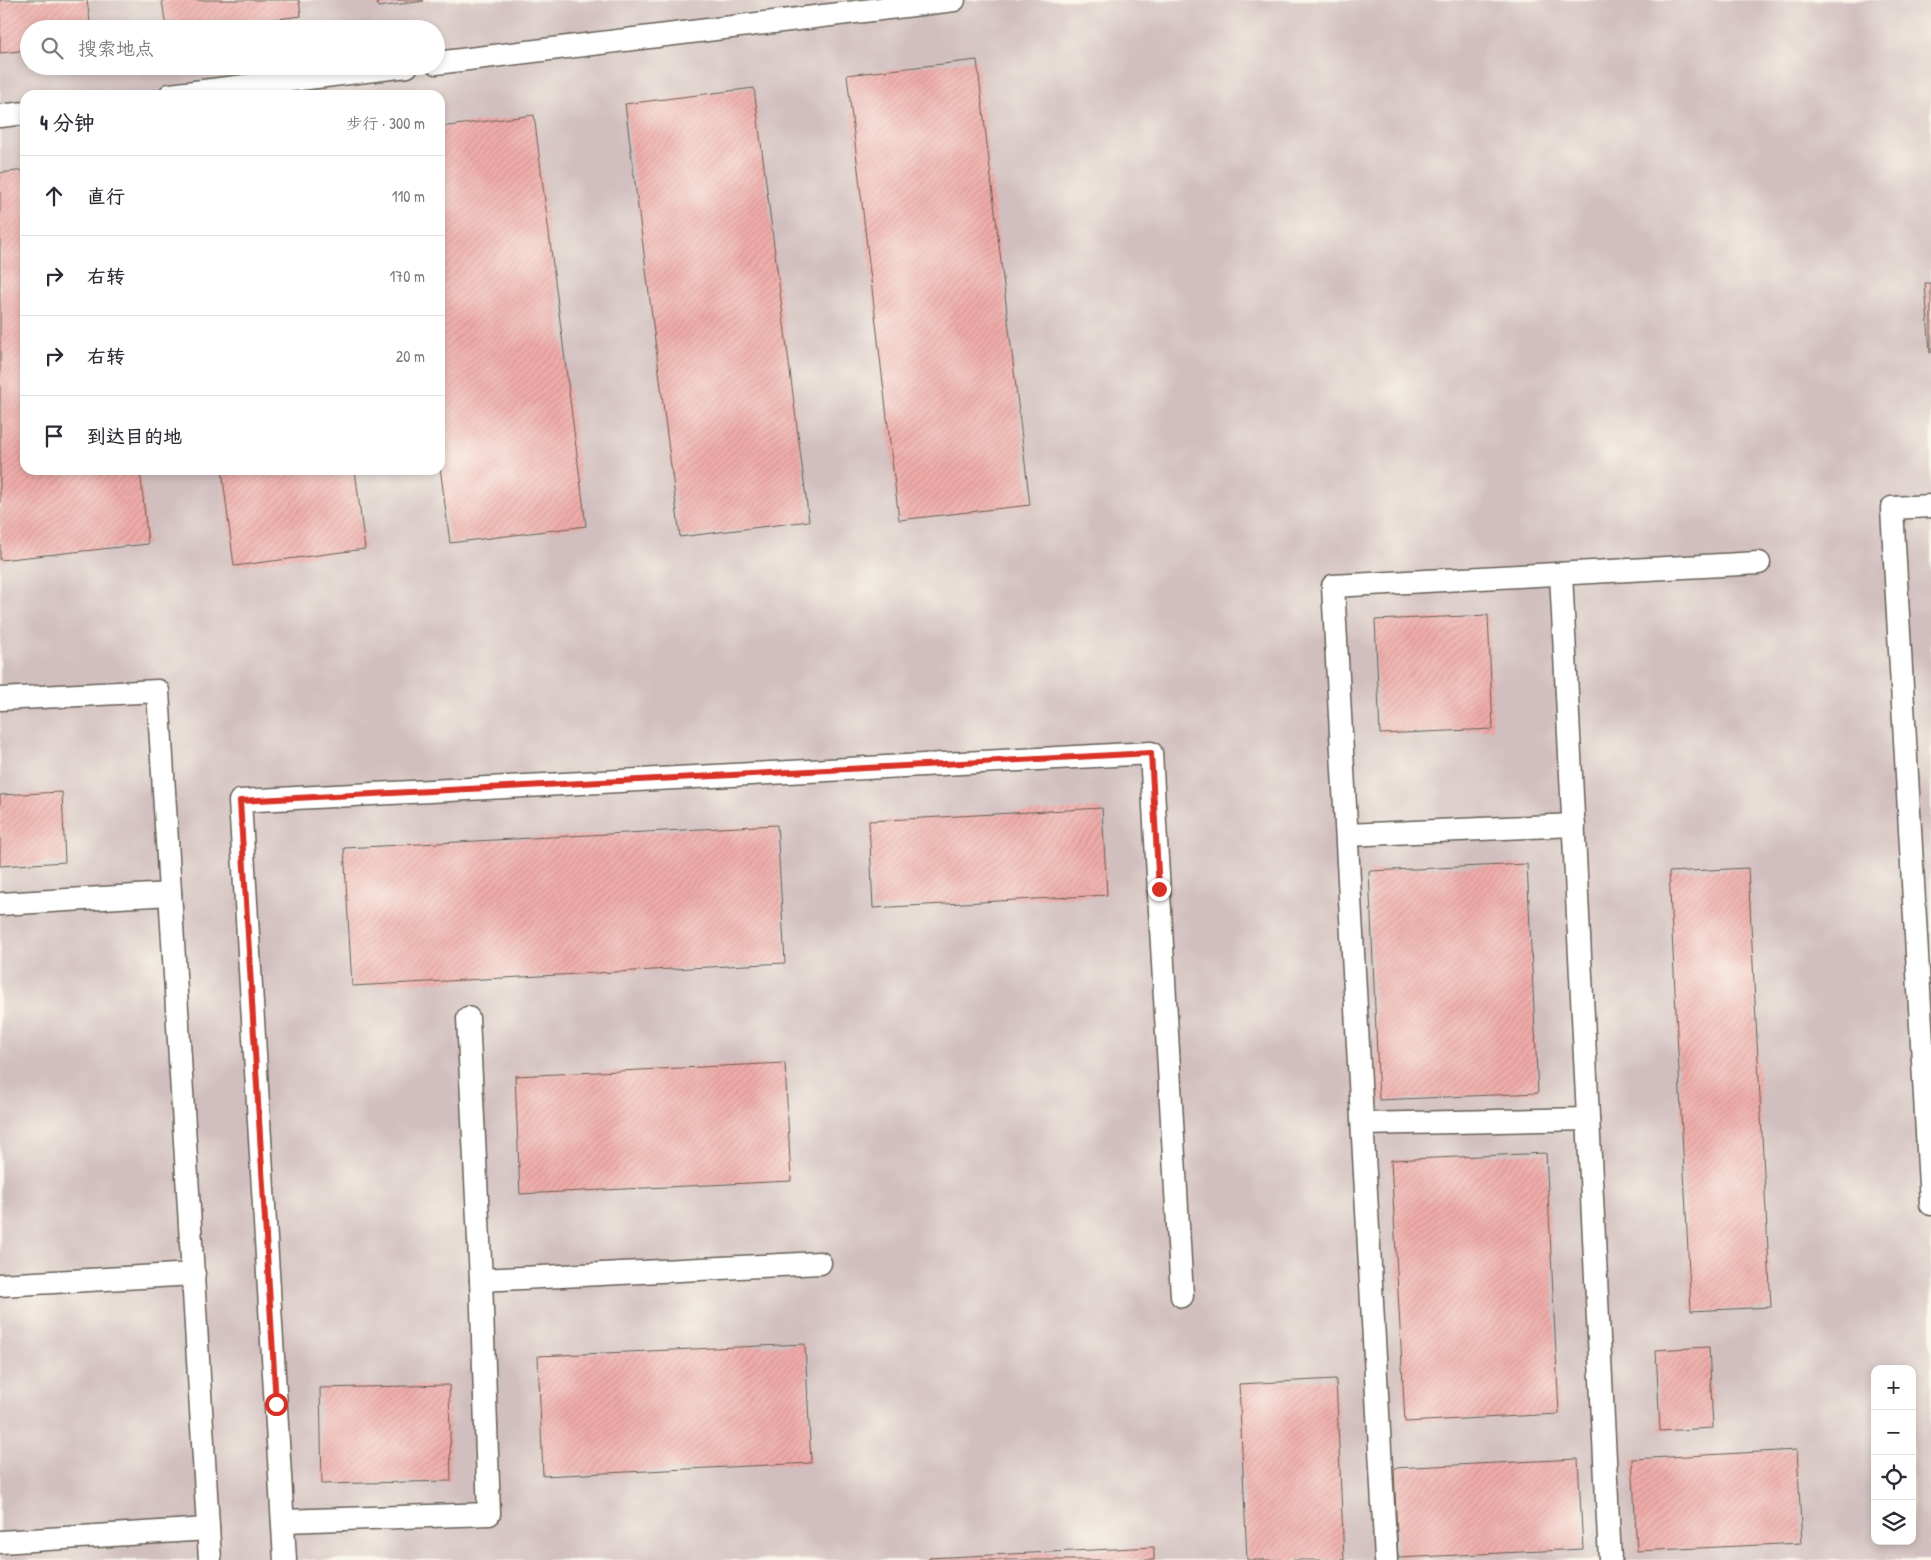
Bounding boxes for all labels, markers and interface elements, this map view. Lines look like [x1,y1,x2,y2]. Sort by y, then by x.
search box [20,20,445,75]
icon: search [38,34,66,62]
text: 搜索地点 [78,35,154,61]
text: 4 分钟 [40,108,95,137]
text: 步行 · 300 m [346,112,425,134]
icon: ahead [40,182,68,210]
text: 直行 [87,183,125,209]
text: 110 m [392,185,425,207]
icon: right [40,262,68,290]
text: 右转 [87,263,125,289]
text: 170 m [390,265,425,287]
icon: right [40,342,68,370]
text: 右转 [87,343,125,369]
text: 20 m [396,345,425,367]
icon: arrive [40,422,68,450]
text: 到达目的地 [87,423,182,449]
route end [1148,878,1171,901]
map controls [1871,1365,1916,1545]
button: + [1871,1365,1916,1410]
route start [265,1393,288,1416]
button: − [1871,1410,1916,1455]
button: locate [1871,1455,1916,1500]
button: layers [1871,1500,1916,1545]

